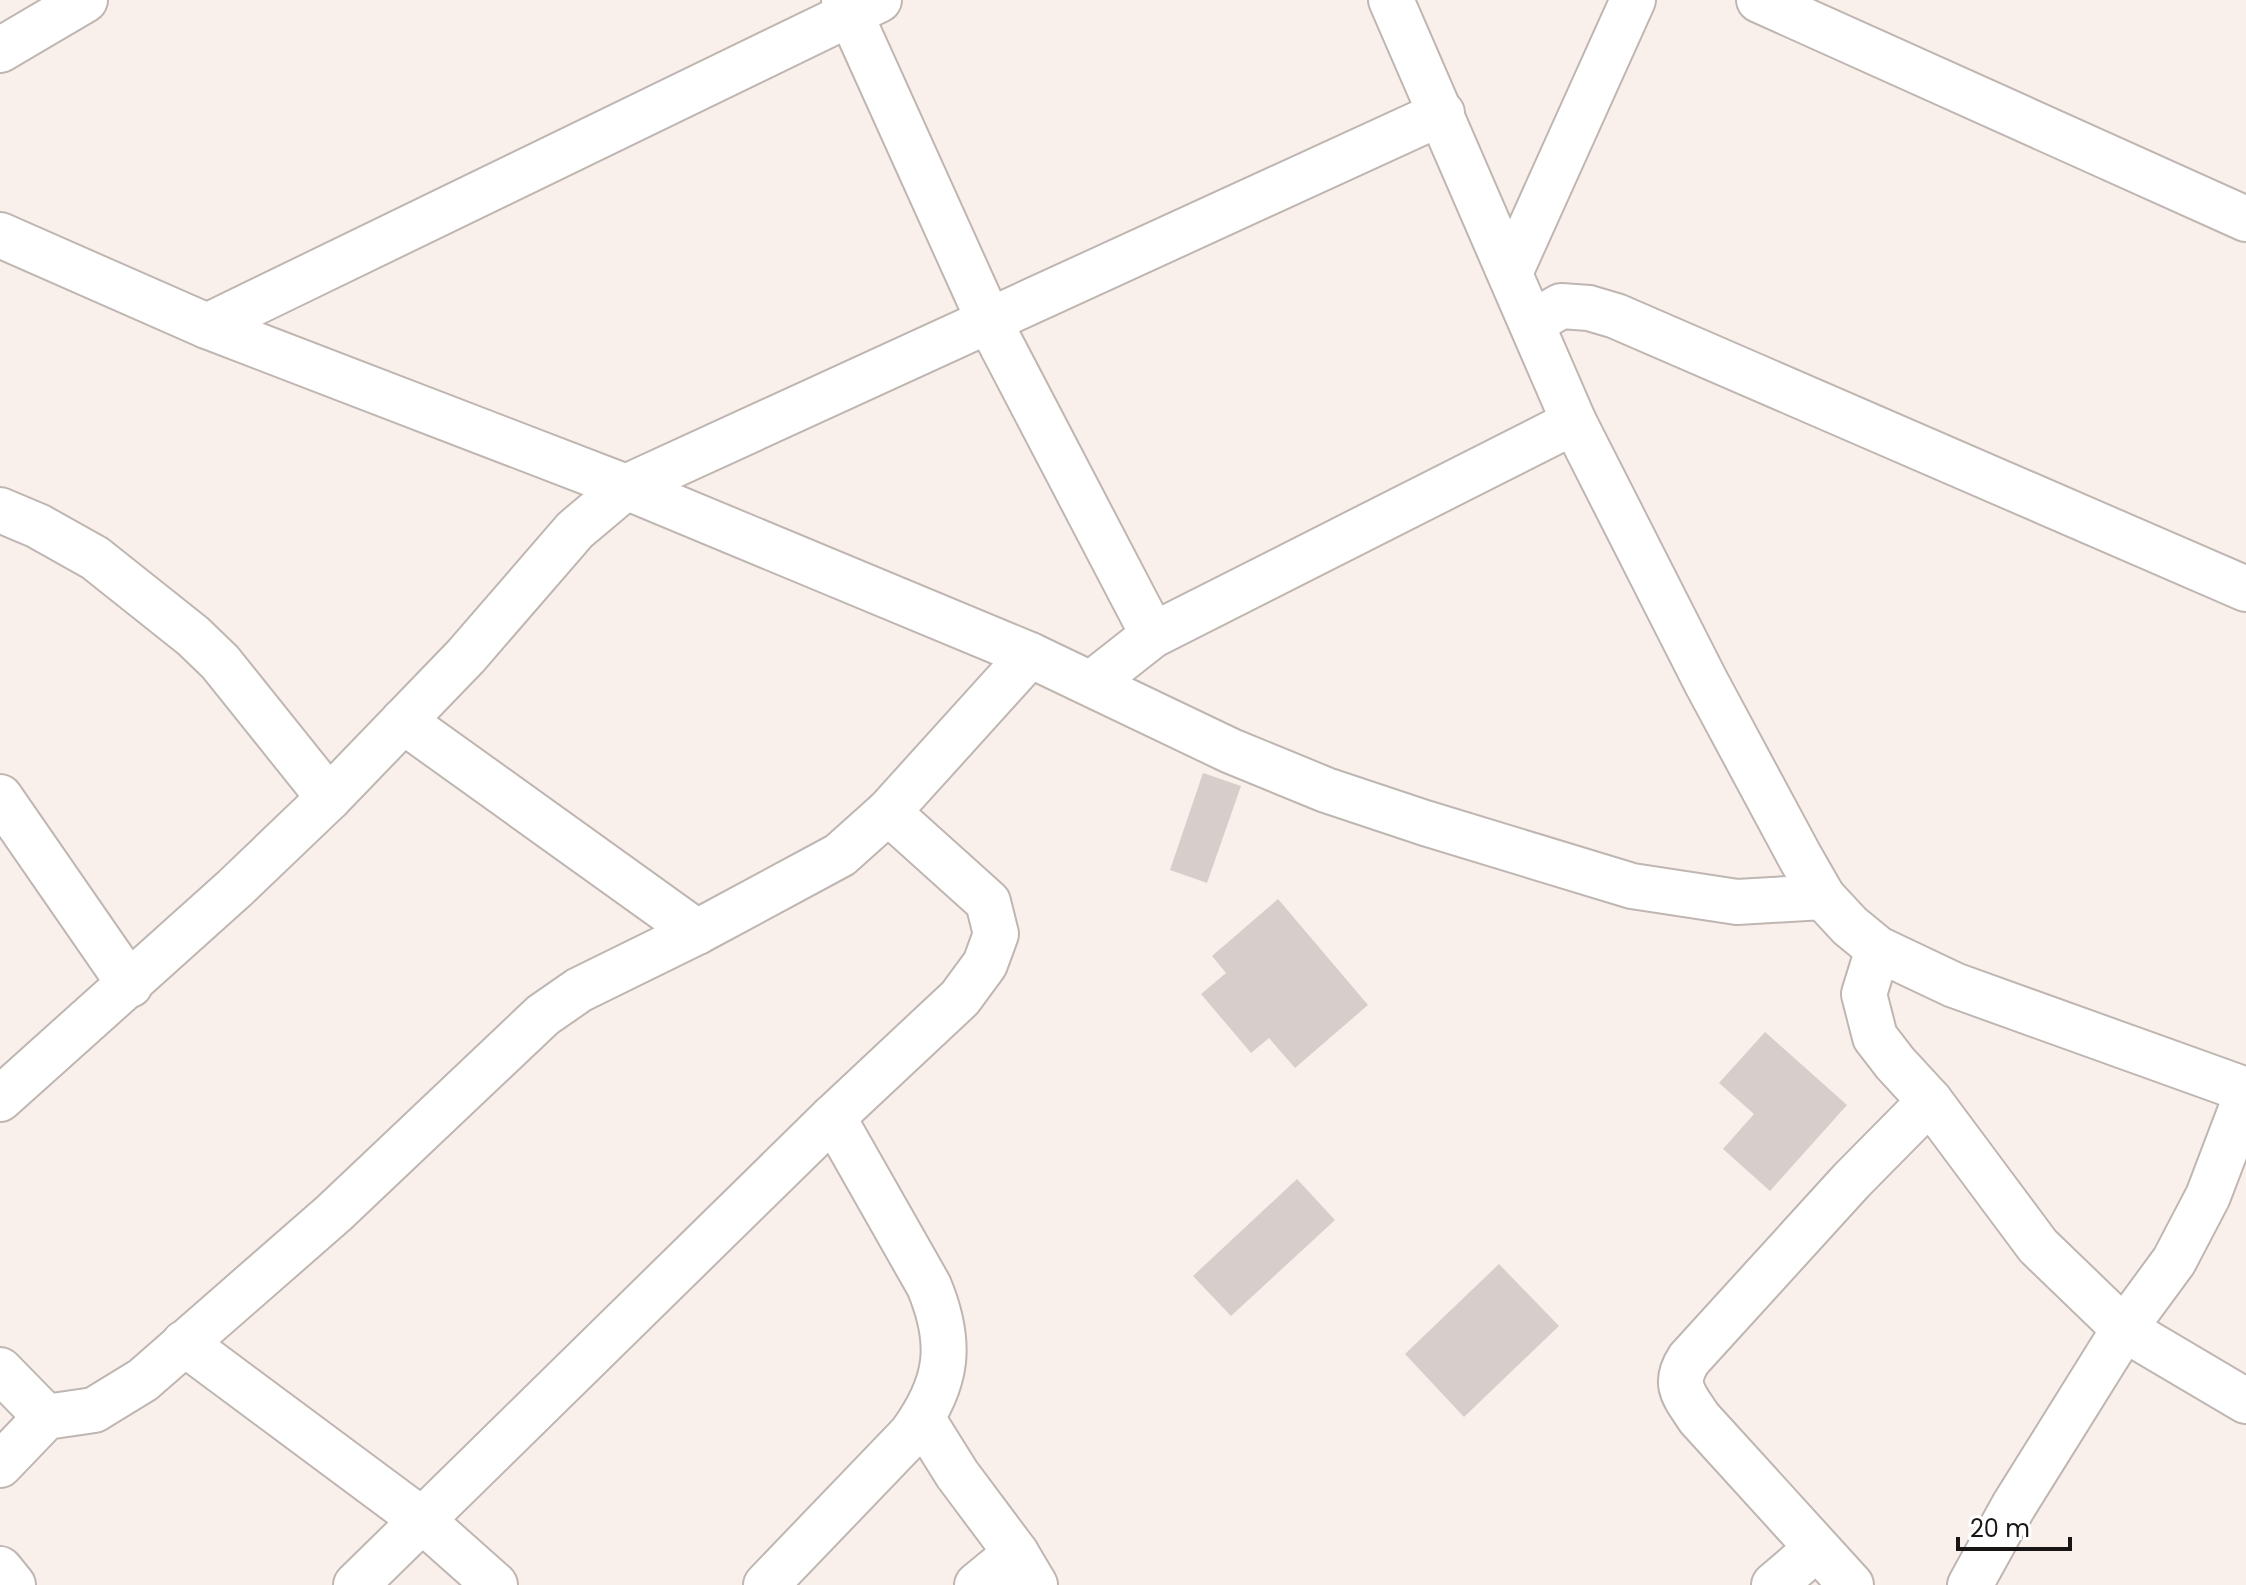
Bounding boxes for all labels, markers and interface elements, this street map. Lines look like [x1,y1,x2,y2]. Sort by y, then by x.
scale bar [1958,1501,2070,1551]
text: 20 m [1970,1512,2030,1545]

